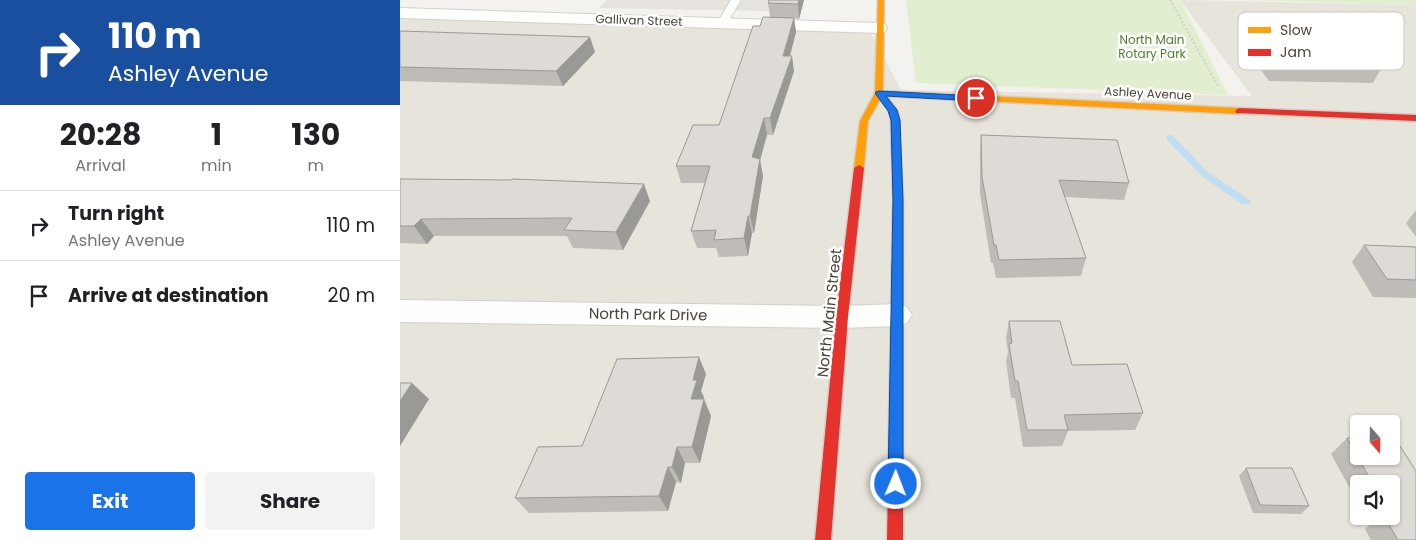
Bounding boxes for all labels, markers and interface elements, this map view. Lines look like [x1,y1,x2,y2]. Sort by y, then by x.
street label: Gallivan Street [595,10,683,30]
text: 110 m [108,11,202,60]
legend [1238,12,1404,70]
icon: right [25,20,90,85]
text: Slow [1280,20,1313,40]
park label: North Main Rotary Park [1118,31,1187,62]
text: Jam [1280,42,1311,62]
text: Ashley Avenue [108,58,268,89]
pin [955,77,997,119]
street label: Ashley Avenue [1104,82,1192,104]
icon: arrive [962,84,990,112]
text: 20:28 [60,113,141,156]
text: 1 [211,113,222,156]
text: 130 [291,113,340,156]
text: Arrival [75,154,126,177]
text: min [201,154,232,177]
text: m [308,154,324,177]
text: Turn right [68,200,164,227]
icon: right [25,212,53,240]
text: 110 m [326,212,375,239]
text: Ashley Avenue [68,229,185,252]
street label: North Main Street [812,248,846,378]
icon: arrive [25,282,53,310]
text: Arrive at destination [68,282,269,309]
text: 20 m [327,282,375,309]
street label: North Park Drive [589,302,707,326]
north arrow [1350,415,1400,465]
map controls [1350,415,1400,525]
position arrow [869,457,921,509]
button: Exit [25,472,195,530]
button: Share [205,472,375,530]
button: sound [1350,475,1400,525]

